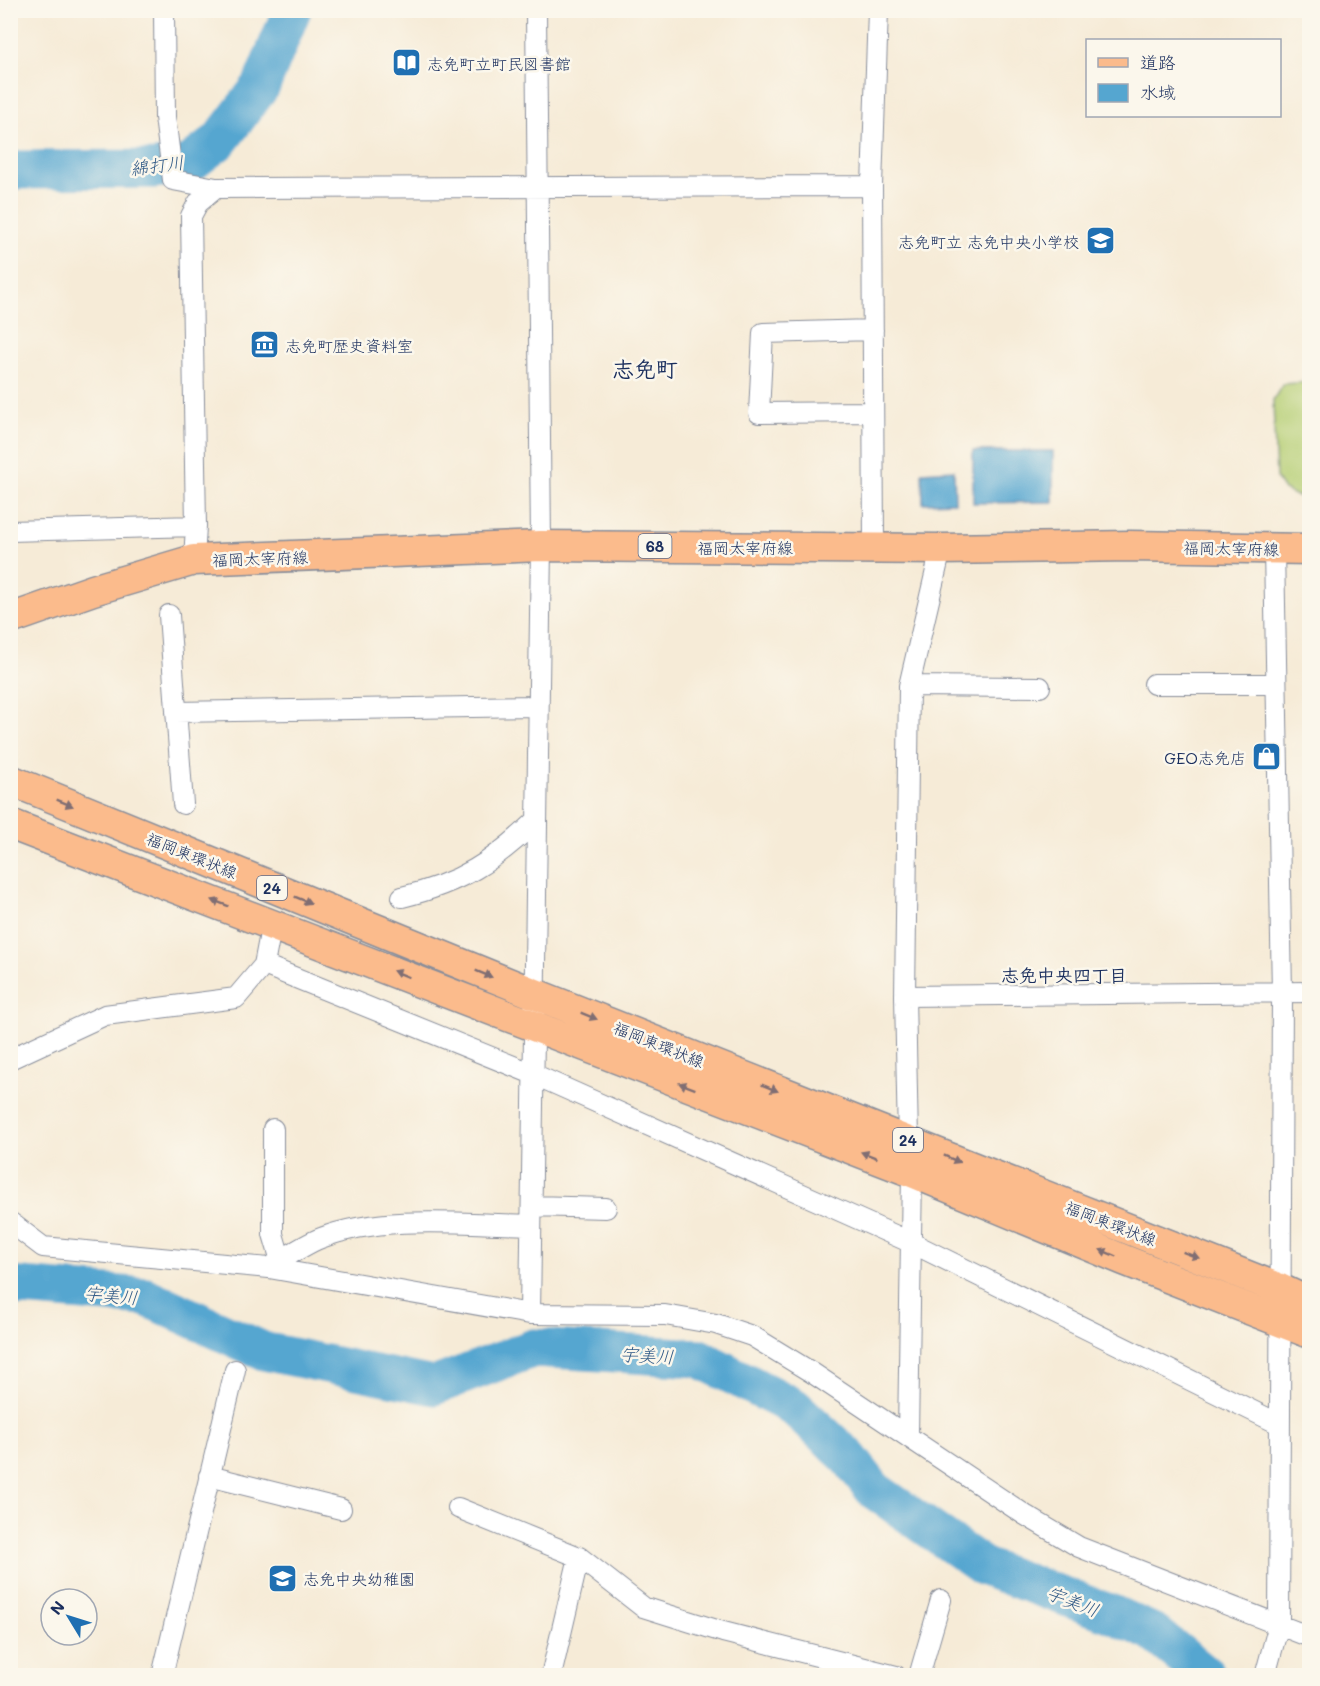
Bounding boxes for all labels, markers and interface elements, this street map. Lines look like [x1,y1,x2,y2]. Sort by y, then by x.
legend [1086,39,1281,117]
library icon: 志免町立町民図書館 [390,47,422,79]
text: 道路 [1140,50,1176,74]
place label: 志免町立町民図書館 [427,53,571,74]
text: 水域 [1140,80,1176,104]
water label: 綿打川 [129,150,185,180]
school or university icon: 志免町立 志免中央小学校 [1084,225,1116,257]
place label: 志免町立 志免中央小学校 [898,231,1079,252]
museum icon: 志免町歴史資料室 [248,329,280,361]
place label: 志免町歴史資料室 [285,335,413,356]
district label: 志免町 [612,354,678,383]
road number: 68 [638,534,672,558]
street label: 福岡太宰府線 [697,537,793,558]
street label: 福岡太宰府線 [1183,537,1279,559]
street label: 福岡太宰府線 [212,546,308,570]
shop icon: GEO志免店 [1251,741,1283,773]
place label: GEO志免店 [1164,747,1246,768]
one-way arrow [56,798,74,808]
street label: 福岡東環状線 [144,827,240,883]
road number: 24 [257,876,287,900]
one-way arrow [295,896,313,906]
one-way arrow [211,898,229,907]
district label: 志免中央四丁目 [1001,963,1127,987]
one-way arrow [392,969,410,979]
one-way arrow [475,970,493,979]
one-way arrow [580,1012,598,1021]
street label: 福岡東環状線 [611,1016,707,1072]
one-way arrow [678,1081,696,1090]
one-way arrow [761,1084,779,1093]
road number: 24 [893,1128,923,1152]
one-way arrow [860,1150,878,1160]
one-way arrow [943,1154,961,1164]
street label: 福岡東環状線 [1062,1196,1160,1250]
one-way arrow [1098,1248,1116,1258]
one-way arrow [1182,1250,1200,1260]
water label: 宇美川 [83,1281,139,1309]
water label: 宇美川 [619,1342,675,1368]
school or university icon: 志免中央幼稚園 [266,1562,298,1594]
place label: 志免中央幼稚園 [303,1568,415,1589]
water label: 宇美川 [1043,1580,1103,1622]
north arrow [39,1587,99,1647]
text: N [45,1596,69,1619]

